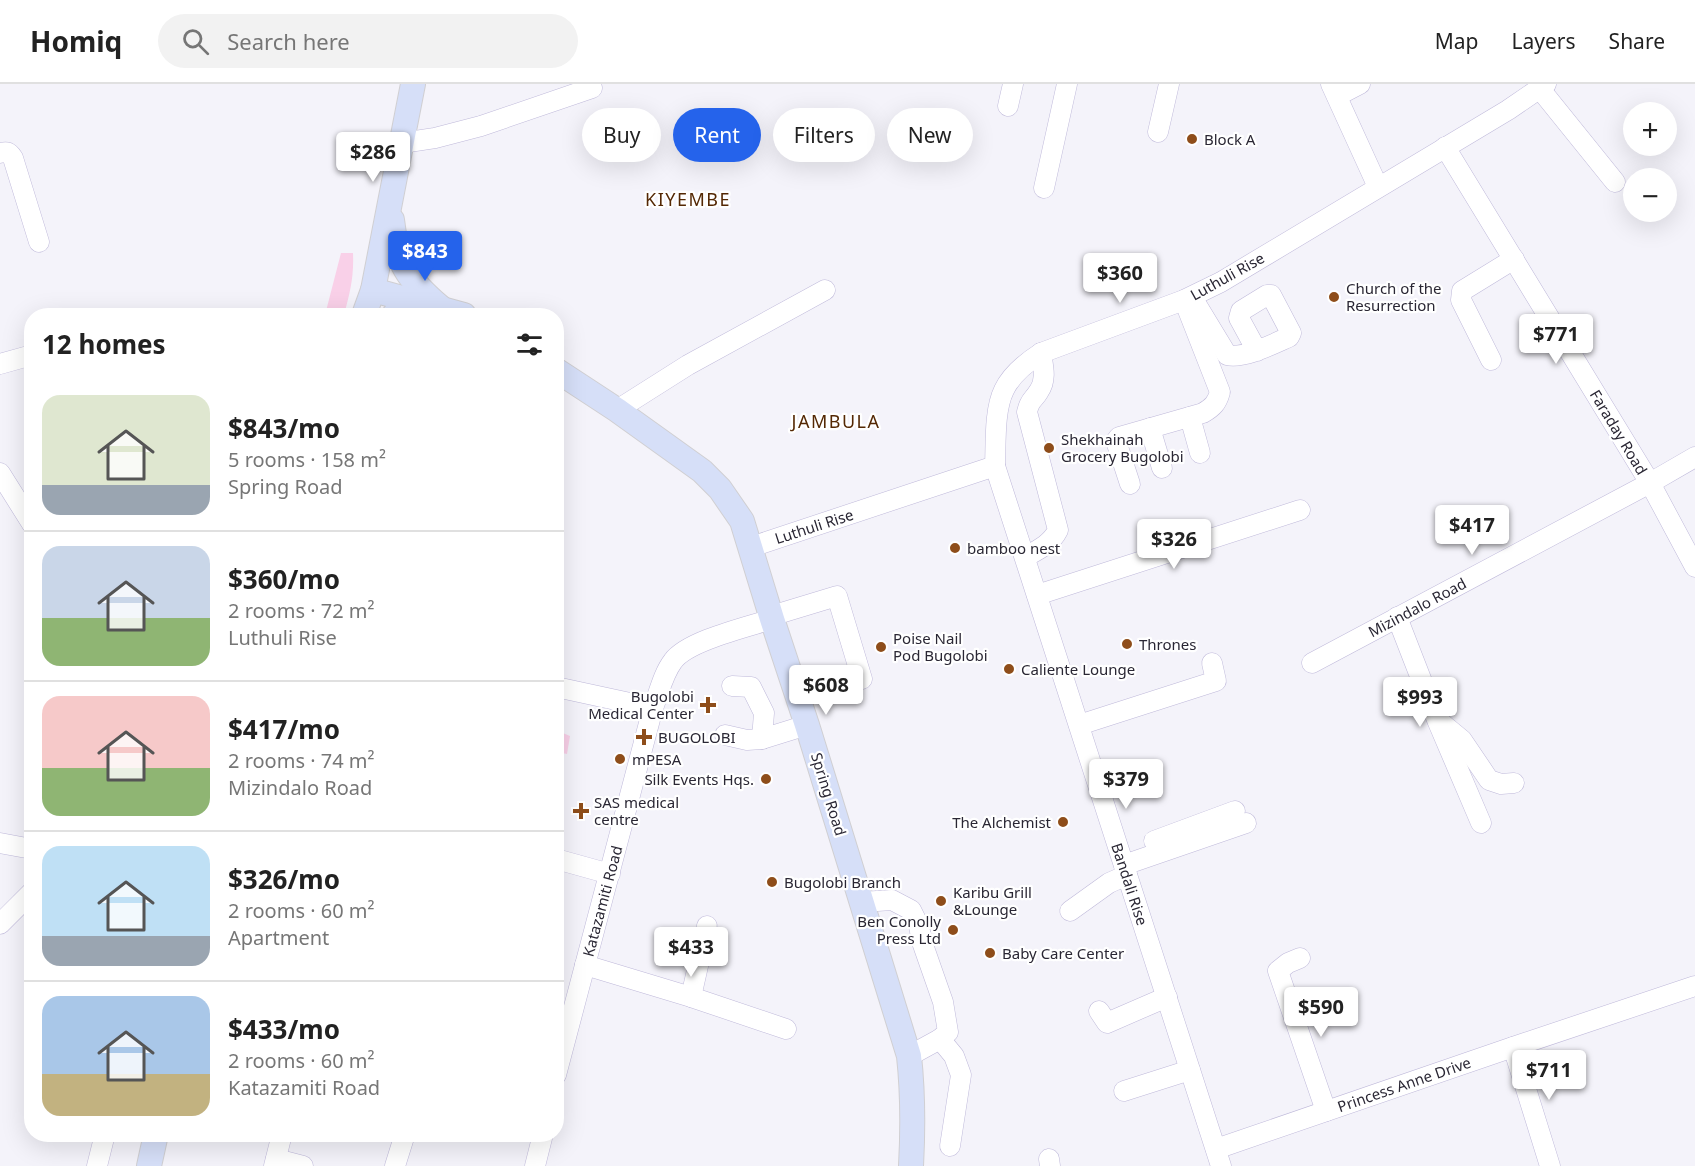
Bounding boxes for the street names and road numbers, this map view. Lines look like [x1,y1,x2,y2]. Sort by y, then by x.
street label: Luthuli Rise [1186,247,1268,305]
street label: Faraday Road [1586,386,1652,478]
street label: Luthuli Rise [772,504,856,548]
street label: Mizindalo Road [1365,573,1469,641]
street label: Spring Road [807,750,851,838]
street label: Bandali Rise [1107,840,1153,928]
street label: Katazamiti Road [578,843,626,959]
street label: Princess Anne Drive [1335,1052,1473,1116]

